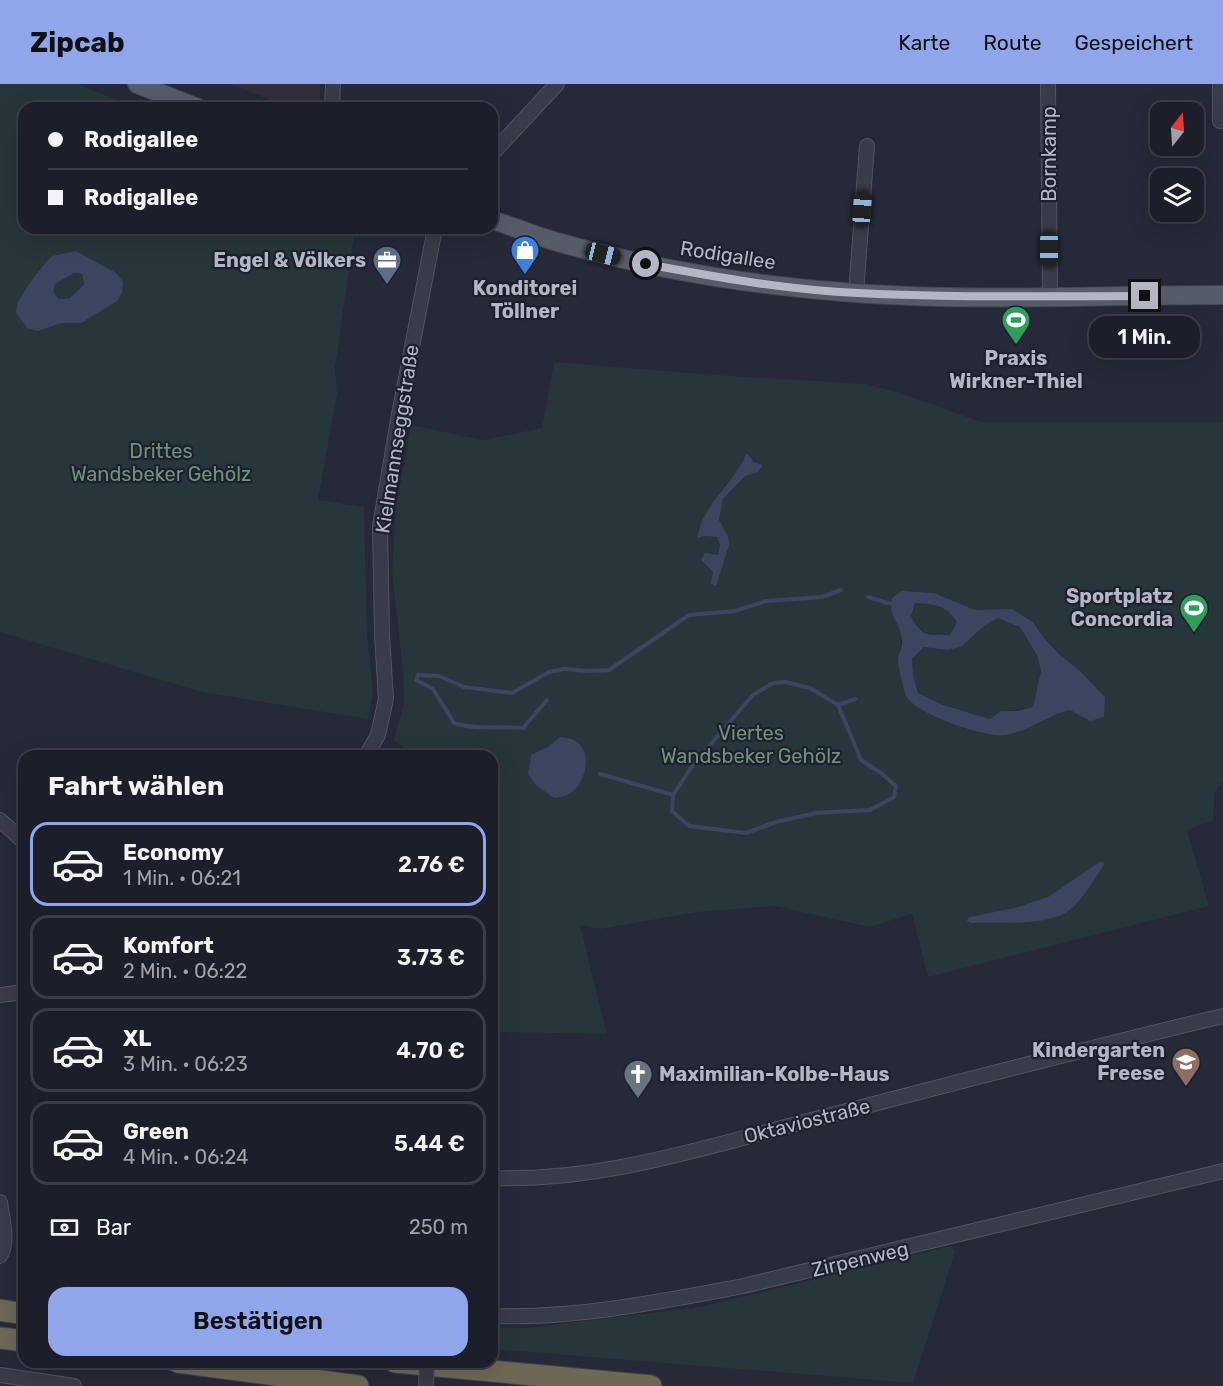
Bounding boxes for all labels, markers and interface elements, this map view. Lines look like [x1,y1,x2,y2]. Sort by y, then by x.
text: Zipcab [30,26,125,59]
text: Karte [898,30,950,55]
text: Route [983,30,1042,55]
text: Gespeichert [1075,30,1193,55]
north arrow [1150,102,1204,156]
map controls [1150,102,1204,222]
street label: Bornkamp [1037,106,1061,202]
text: Rodigallee [84,126,198,153]
button: layers [1150,168,1204,222]
text: Rodigallee [84,184,198,211]
car [852,190,872,228]
car [1040,231,1058,267]
shop icon: Konditorei Töllner [509,234,541,276]
street label: Rodigallee [679,236,777,274]
car [583,241,623,267]
office icon: Engel & Völkers [371,244,403,286]
place label: Engel & Völkers [213,248,366,272]
route start [632,250,659,277]
place label: Konditorei Töllner [473,276,577,323]
route end [1131,282,1158,309]
sports icon: Praxis Wirkner-Thiel [1000,304,1032,346]
callout: 1 Min. [1090,317,1200,359]
text: 1 Min. [1117,325,1172,349]
street label: Kielmannseggstraße [370,343,424,535]
place label: Praxis Wirkner-Thiel [949,346,1083,393]
park label: Drittes Wandsbeker Gehölz [71,439,251,486]
place label: Sportplatz Concordia [1066,584,1173,631]
sports icon: Sportplatz Concordia [1178,592,1210,634]
park label: Viertes Wandsbeker Gehölz [661,721,841,768]
text: Fahrt wählen [48,770,224,802]
icon: car [51,837,105,891]
text: Economy [123,839,224,866]
text: 2.76 € [398,851,465,878]
text: 1 Min. · 06:21 [123,866,241,890]
icon: car [51,930,105,984]
text: Komfort [123,932,214,959]
text: 3.73 € [397,944,465,971]
text: 2 Min. · 06:22 [123,959,247,983]
icon: car [51,1023,105,1077]
text: XL [123,1025,151,1052]
text: 4.70 € [396,1037,465,1064]
place label: Kindergarten Freese [1032,1038,1165,1085]
school or university icon: Kindergarten Freese [1170,1046,1202,1088]
text: 3 Min. · 06:23 [123,1052,248,1076]
church icon: Maximilian-Kolbe-Haus [622,1058,654,1100]
place label: Maximilian-Kolbe-Haus [659,1062,890,1086]
street label: Oktaviostraße [741,1094,873,1148]
icon: car [51,1116,105,1170]
text: Green [123,1118,189,1145]
text: 5.44 € [394,1130,465,1157]
text: 4 Min. · 06:24 [123,1145,248,1169]
icon: cash [48,1211,81,1244]
text: Bar [96,1214,131,1241]
text: 250 m [409,1215,468,1239]
street label: Zirpenweg [809,1236,911,1282]
button: Bestätigen [48,1287,468,1356]

